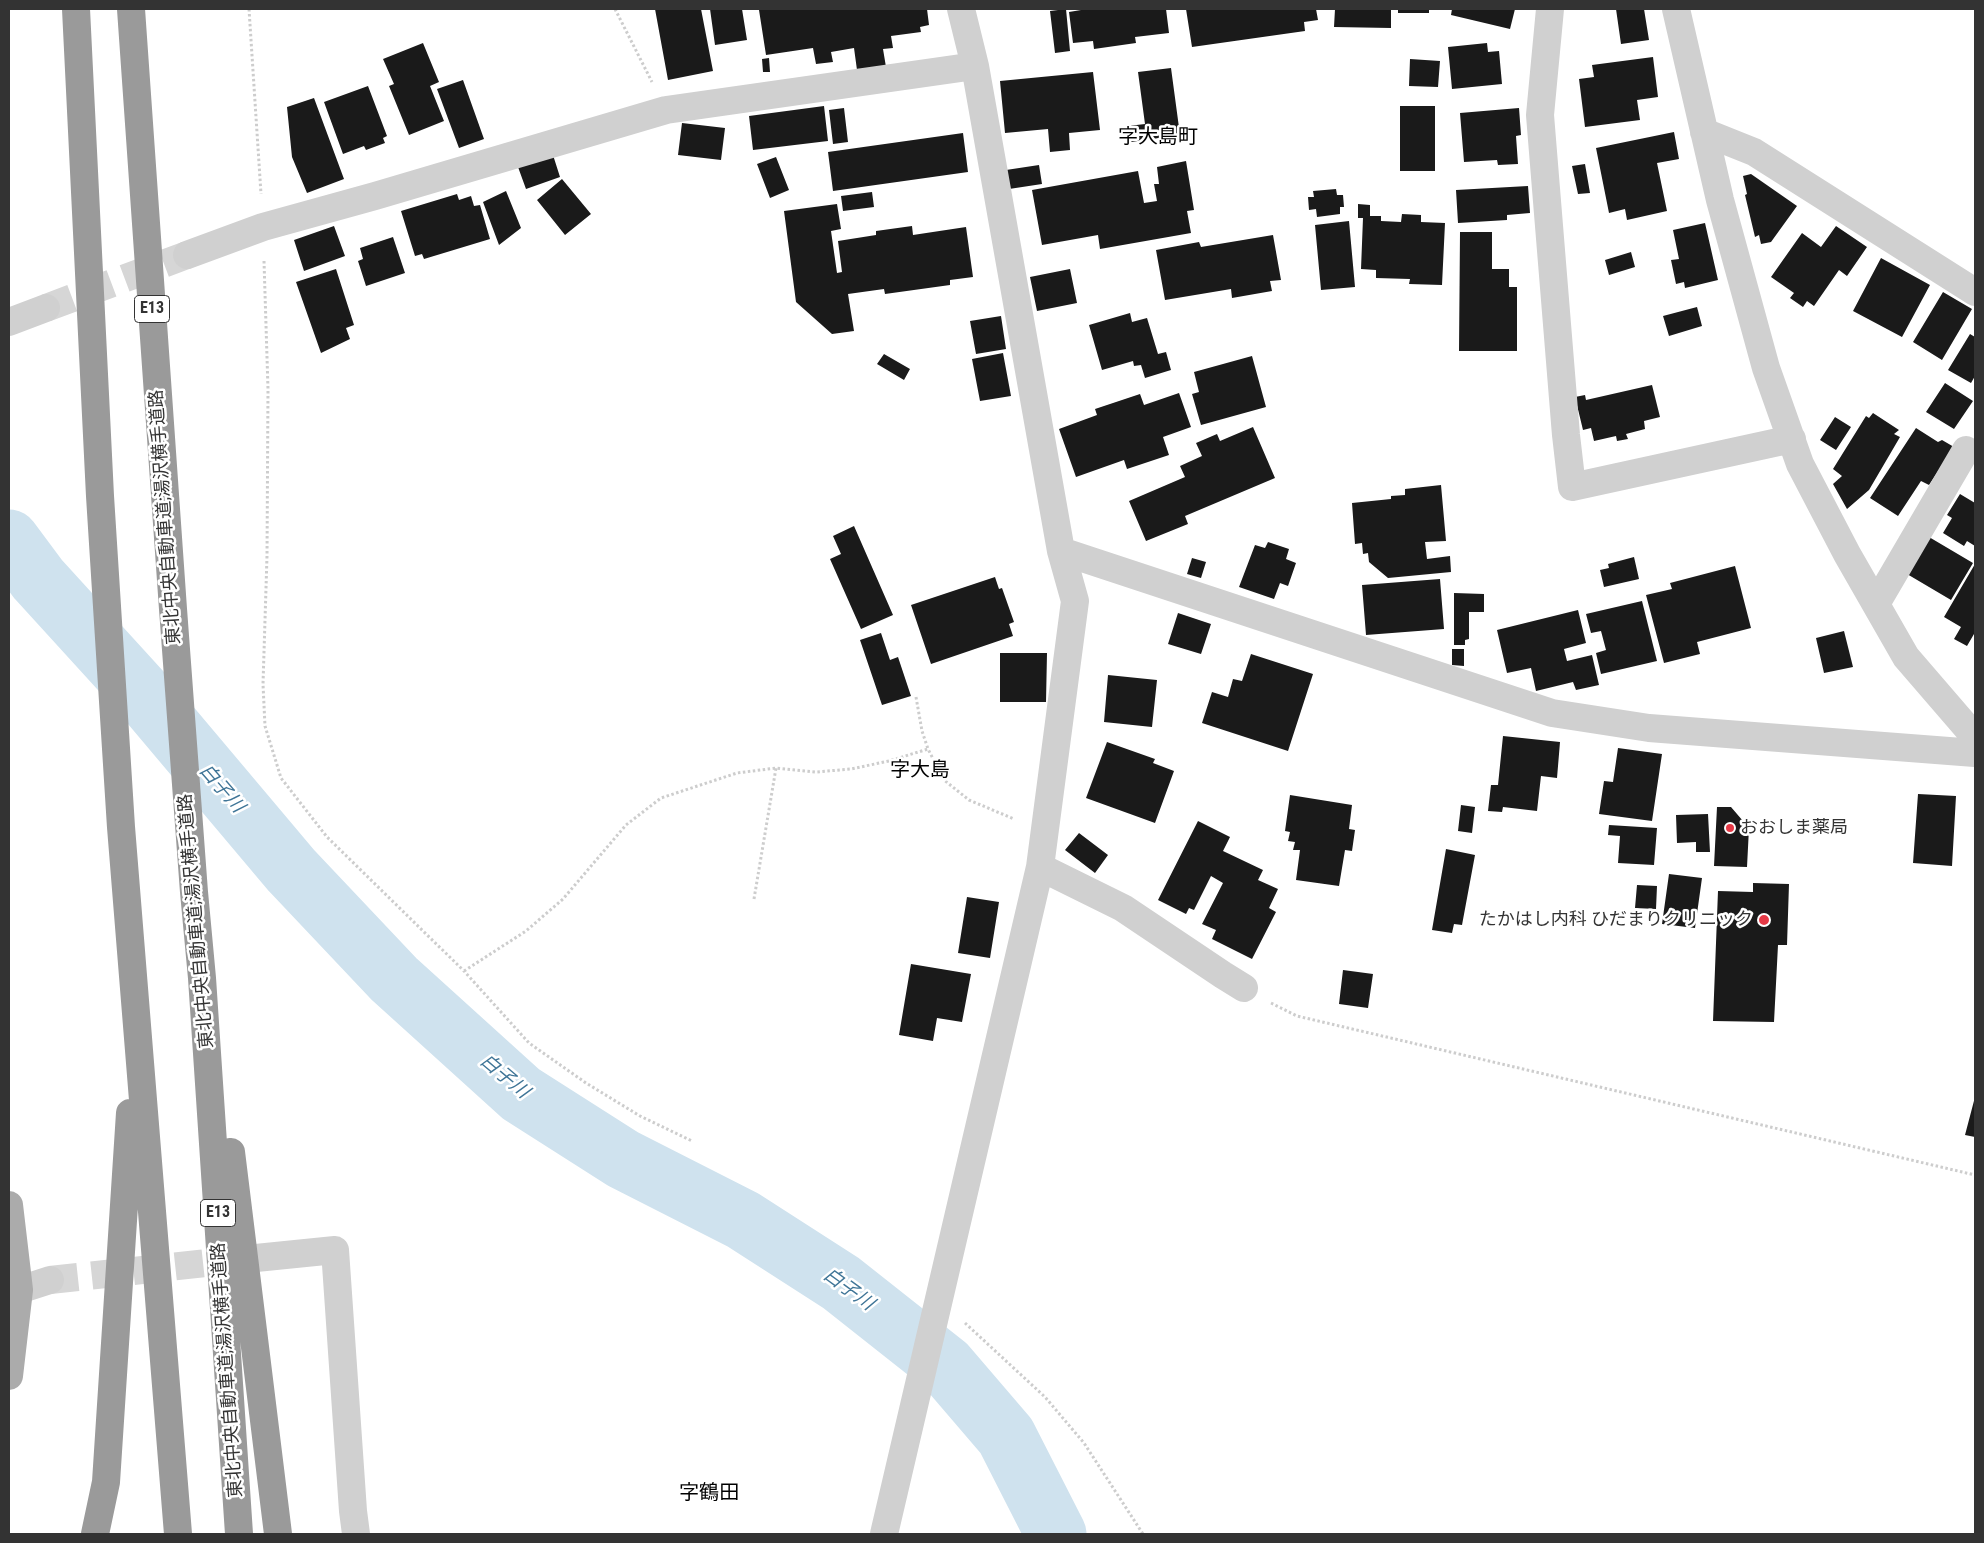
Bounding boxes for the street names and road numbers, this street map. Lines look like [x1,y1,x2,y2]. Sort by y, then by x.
road number: E13 [134,296,170,322]
street label: 東北中央自動車道;湯沢横手道路 [146,389,186,645]
street label: 東北中央自動車道;湯沢横手道路 [175,793,219,1049]
road number: E13 [200,1200,236,1226]
street label: 東北中央自動車道;湯沢横手道路 [208,1242,248,1498]

